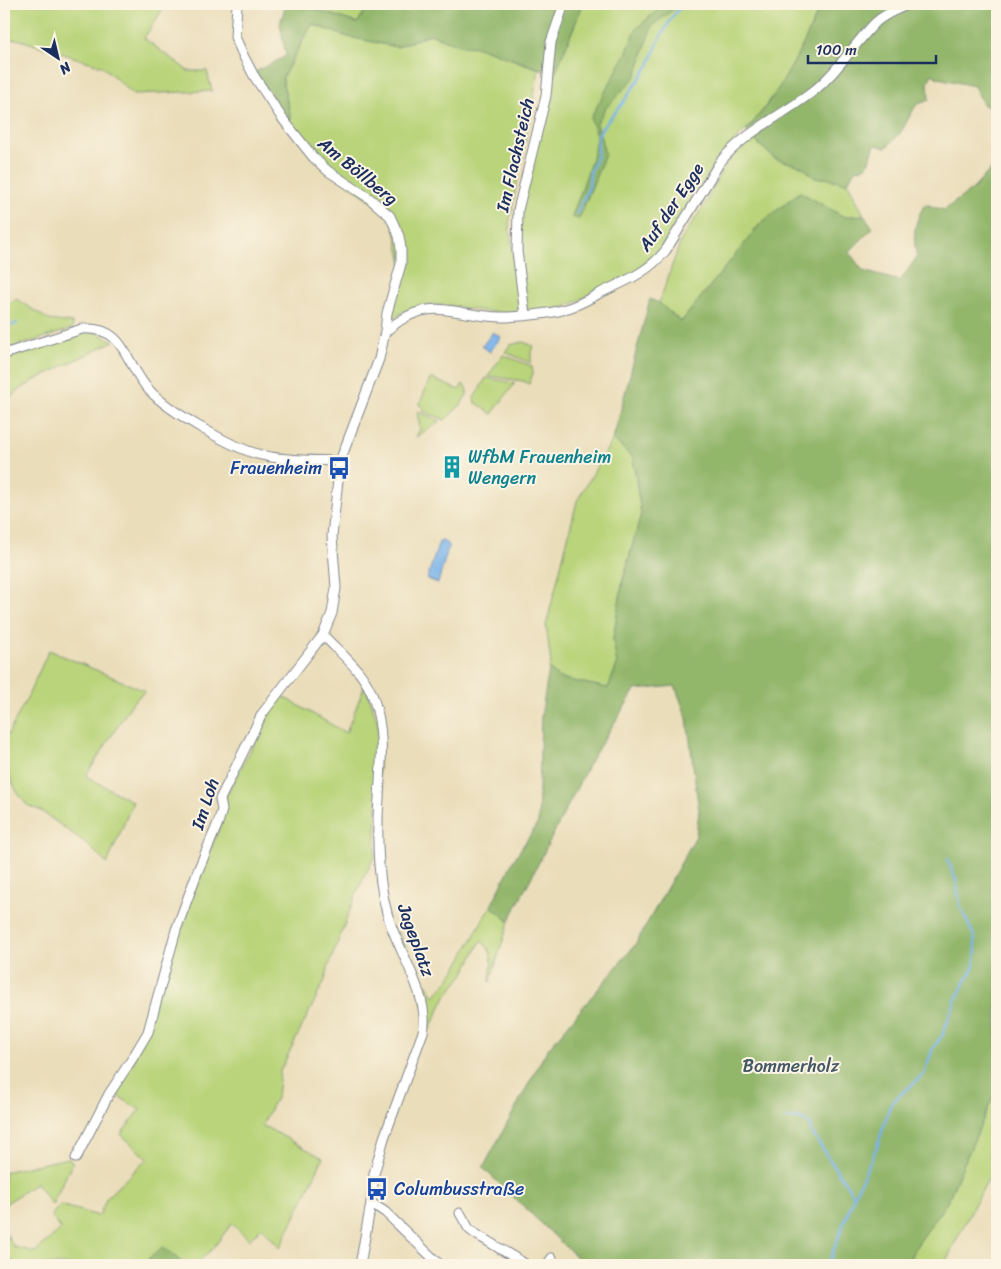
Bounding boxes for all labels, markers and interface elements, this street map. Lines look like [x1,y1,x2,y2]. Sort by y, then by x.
north arrow [32,32,82,82]
scale bar [808,32,936,64]
text: 100 m [816,37,857,63]
text: N [54,55,77,81]
street label: Im Flachsteich [486,95,544,216]
street label: Am Böllberg [310,128,406,214]
street label: Auf der Egge [629,156,713,259]
place label: WfbM Frauenheim Wengern [468,441,611,494]
place label: Frauenheim [230,452,322,484]
building icon: WfbM Frauenheim Wengern [439,454,465,480]
bus stop icon: Frauenheim [326,455,352,481]
street label: Im Loh [181,774,228,835]
street label: Jageplatz [388,898,444,982]
park label: Bommerholz [743,1050,840,1082]
place label: Columbusstraße [394,1173,524,1205]
bus stop icon: Columbusstraße [364,1176,390,1202]

